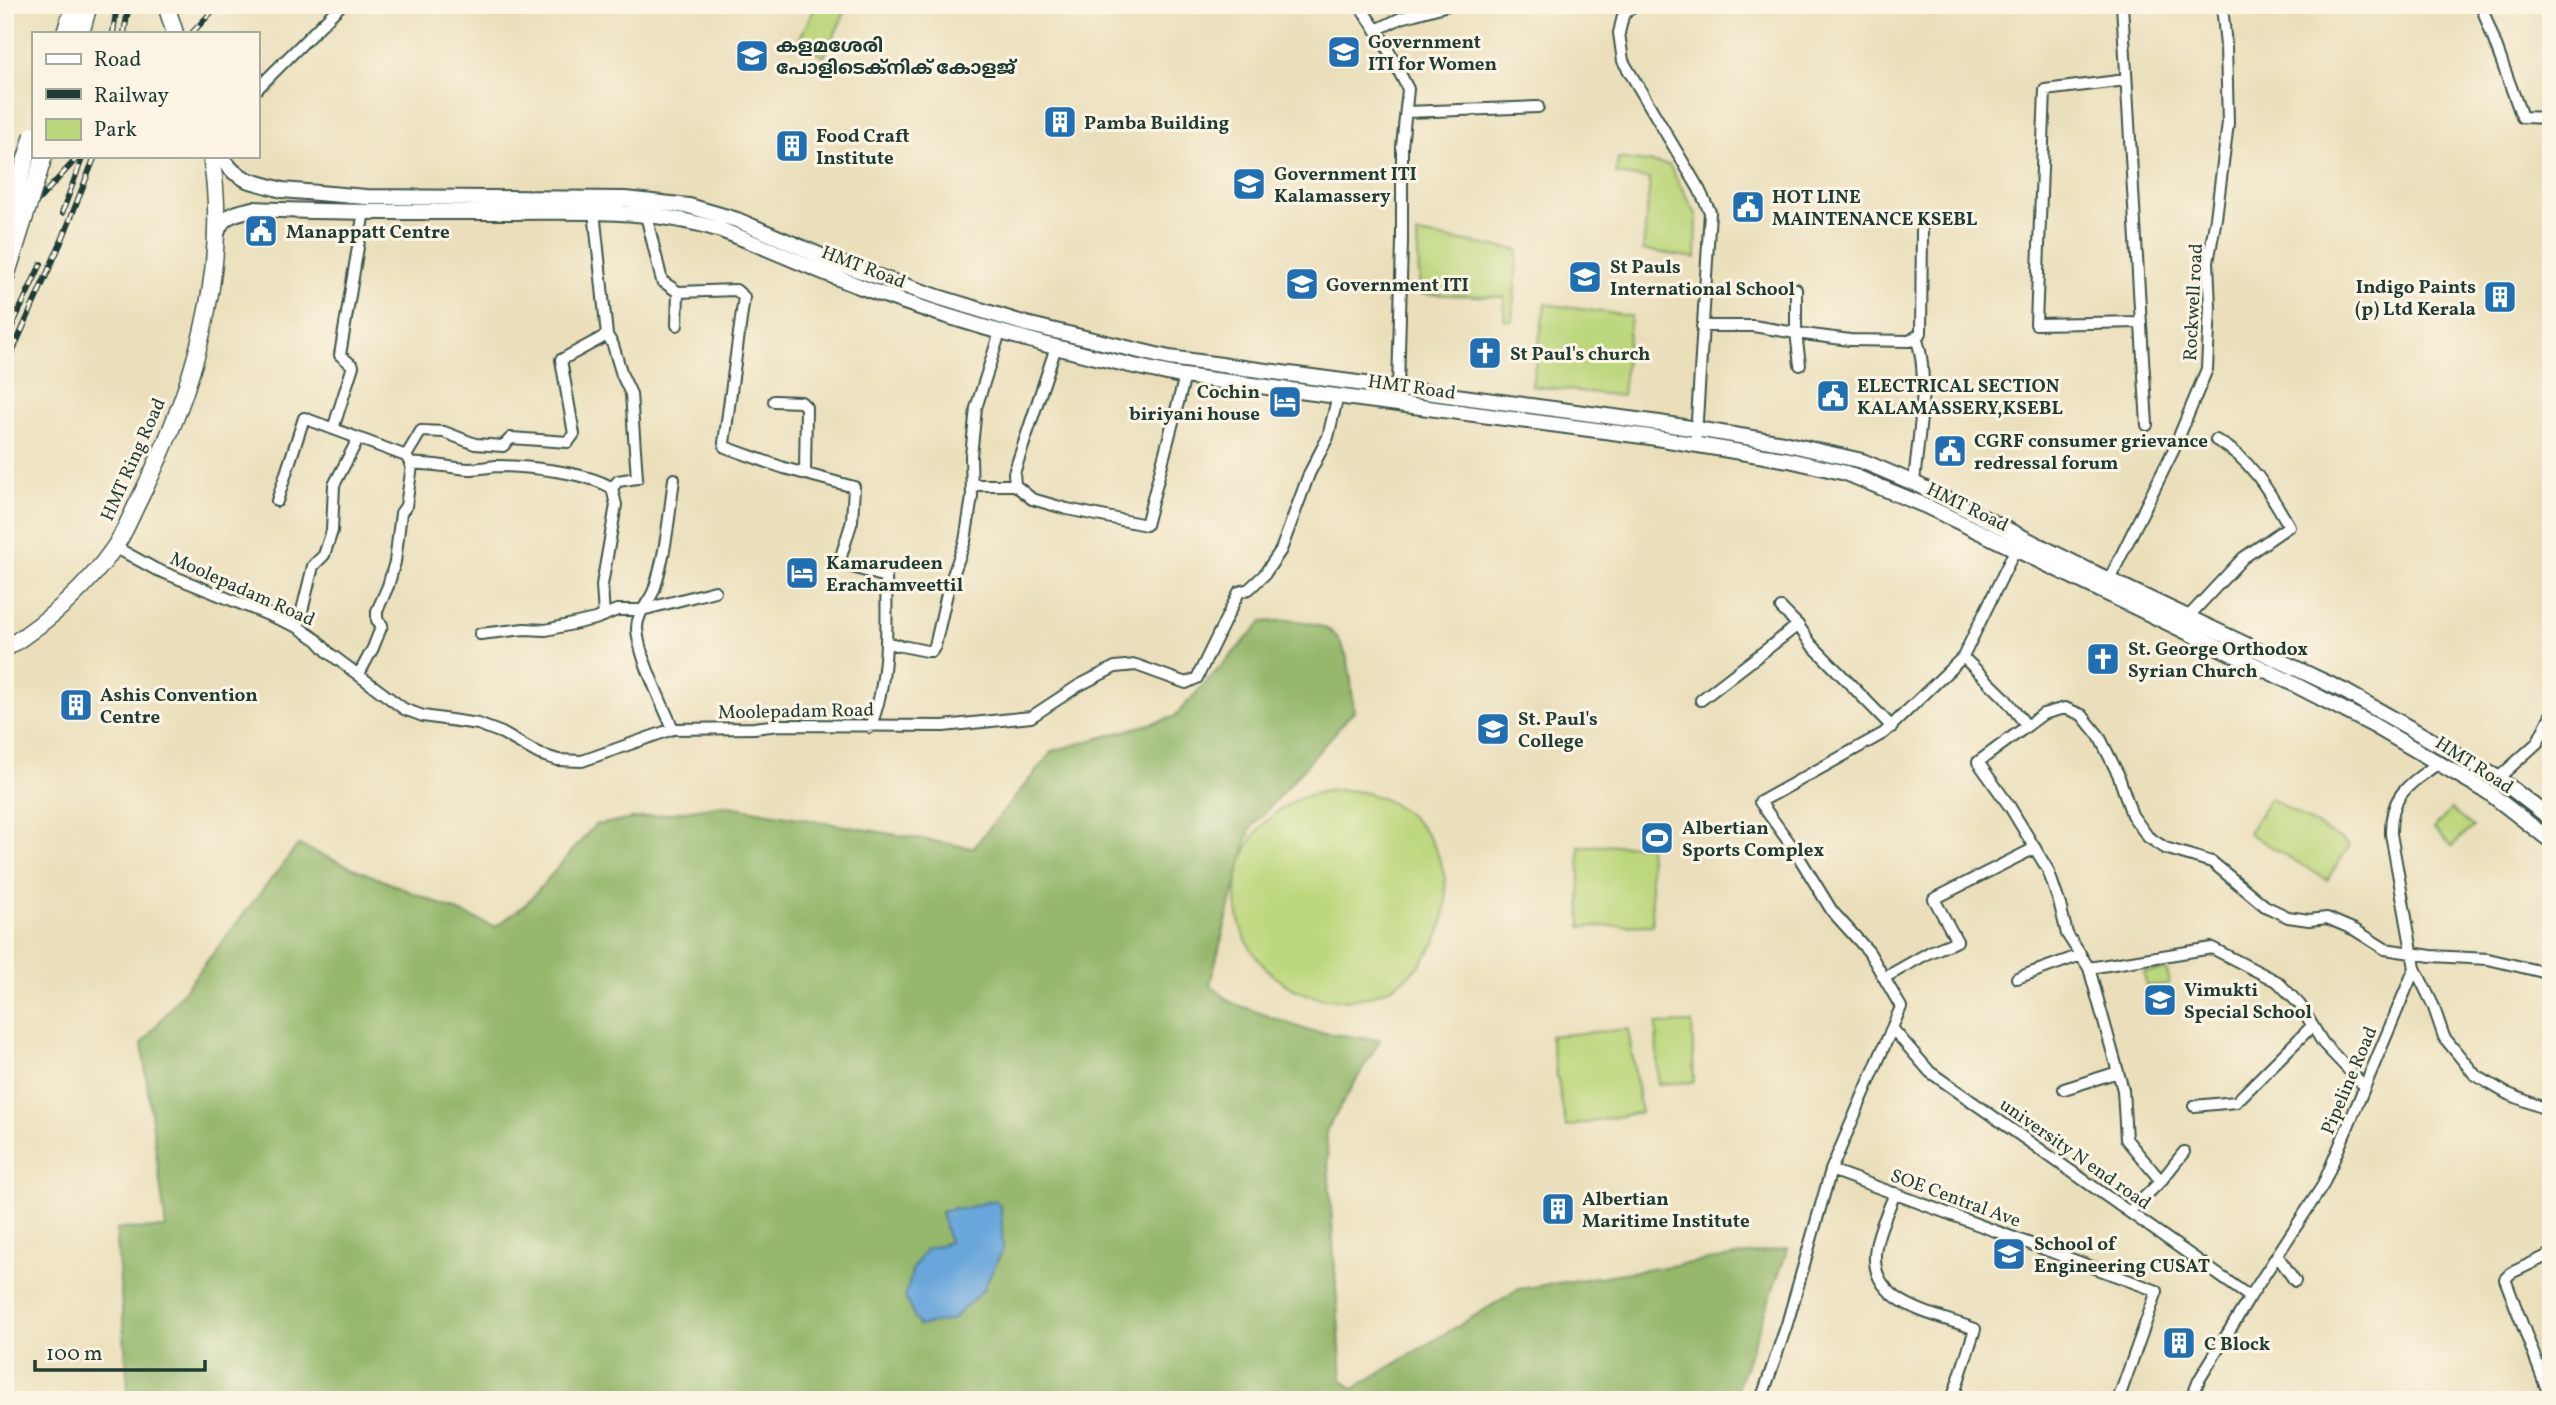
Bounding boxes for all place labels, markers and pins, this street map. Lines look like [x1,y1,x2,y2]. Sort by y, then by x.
place label: Government ITI for Women [1368,30,1497,78]
school or university icon: Government ITI for Women [1325,33,1363,71]
place label: കളമശേരി പോളിടെക്നിക് കോളജ് [776,34,1018,82]
school or university icon: കളമശേരി പോളിടെക്നിക് കോളജ് [733,37,771,75]
building icon: Pamba Building [1041,103,1079,141]
place label: Pamba Building [1084,111,1229,137]
place label: Food Craft Institute [816,124,910,172]
building icon: Food Craft Institute [773,127,811,165]
place label: Government ITI Kalamassery [1274,162,1417,210]
school or university icon: Government ITI Kalamassery [1230,165,1268,203]
place label: HOT LINE MAINTENANCE KSEBL [1772,185,1978,233]
public building icon: HOT LINE MAINTENANCE KSEBL [1729,188,1767,226]
public building icon: Manappatt Centre [242,212,280,250]
place label: Manappatt Centre [286,220,450,246]
place label: St Pauls International School [1610,255,1795,303]
school or university icon: St Pauls International School [1566,258,1604,296]
school or university icon: Government ITI [1283,265,1321,303]
place label: Government ITI [1326,273,1469,299]
place label: Indigo Paints (p) Ltd Kerala [2355,275,2476,323]
building icon: Indigo Paints (p) Ltd Kerala [2481,278,2519,316]
church icon: St Paul's church [1466,334,1504,372]
place label: St Paul's church [1510,342,1650,368]
place label: ELECTRICAL SECTION KALAMASSERY,KSEBL [1857,374,2064,422]
public building icon: ELECTRICAL SECTION KALAMASSERY,KSEBL [1814,377,1852,415]
place label: Cochin biriyani house [1129,380,1260,428]
hotel icon: Cochin biriyani house [1266,383,1304,421]
place label: CGRF consumer grievance redressal forum [1974,429,2208,477]
public building icon: CGRF consumer grievance redressal forum [1931,432,1969,470]
place label: Kamarudeen Erachamveettil [826,551,963,599]
hotel icon: Kamarudeen Erachamveettil [783,554,821,592]
place label: St. George Orthodox Syrian Church [2128,637,2308,685]
church icon: St. George Orthodox Syrian Church [2084,640,2122,678]
place label: Ashis Convention Centre [100,683,258,731]
building icon: Ashis Convention Centre [57,686,95,724]
place label: St. Paul's College [1518,707,1598,755]
school or university icon: St. Paul's College [1474,710,1512,748]
place label: Albertian Sports Complex [1682,816,1825,864]
sports icon: Albertian Sports Complex [1638,819,1676,857]
place label: Vimukti Special School [2184,978,2312,1026]
school or university icon: Vimukti Special School [2141,981,2179,1019]
place label: Albertian Maritime Institute [1582,1187,1750,1235]
building icon: Albertian Maritime Institute [1539,1190,1577,1228]
place label: School of Engineering CUSAT [2034,1232,2210,1280]
school or university icon: School of Engineering CUSAT [1990,1235,2028,1273]
building icon: C Block [2160,1324,2198,1362]
place label: C Block [2204,1332,2271,1358]

